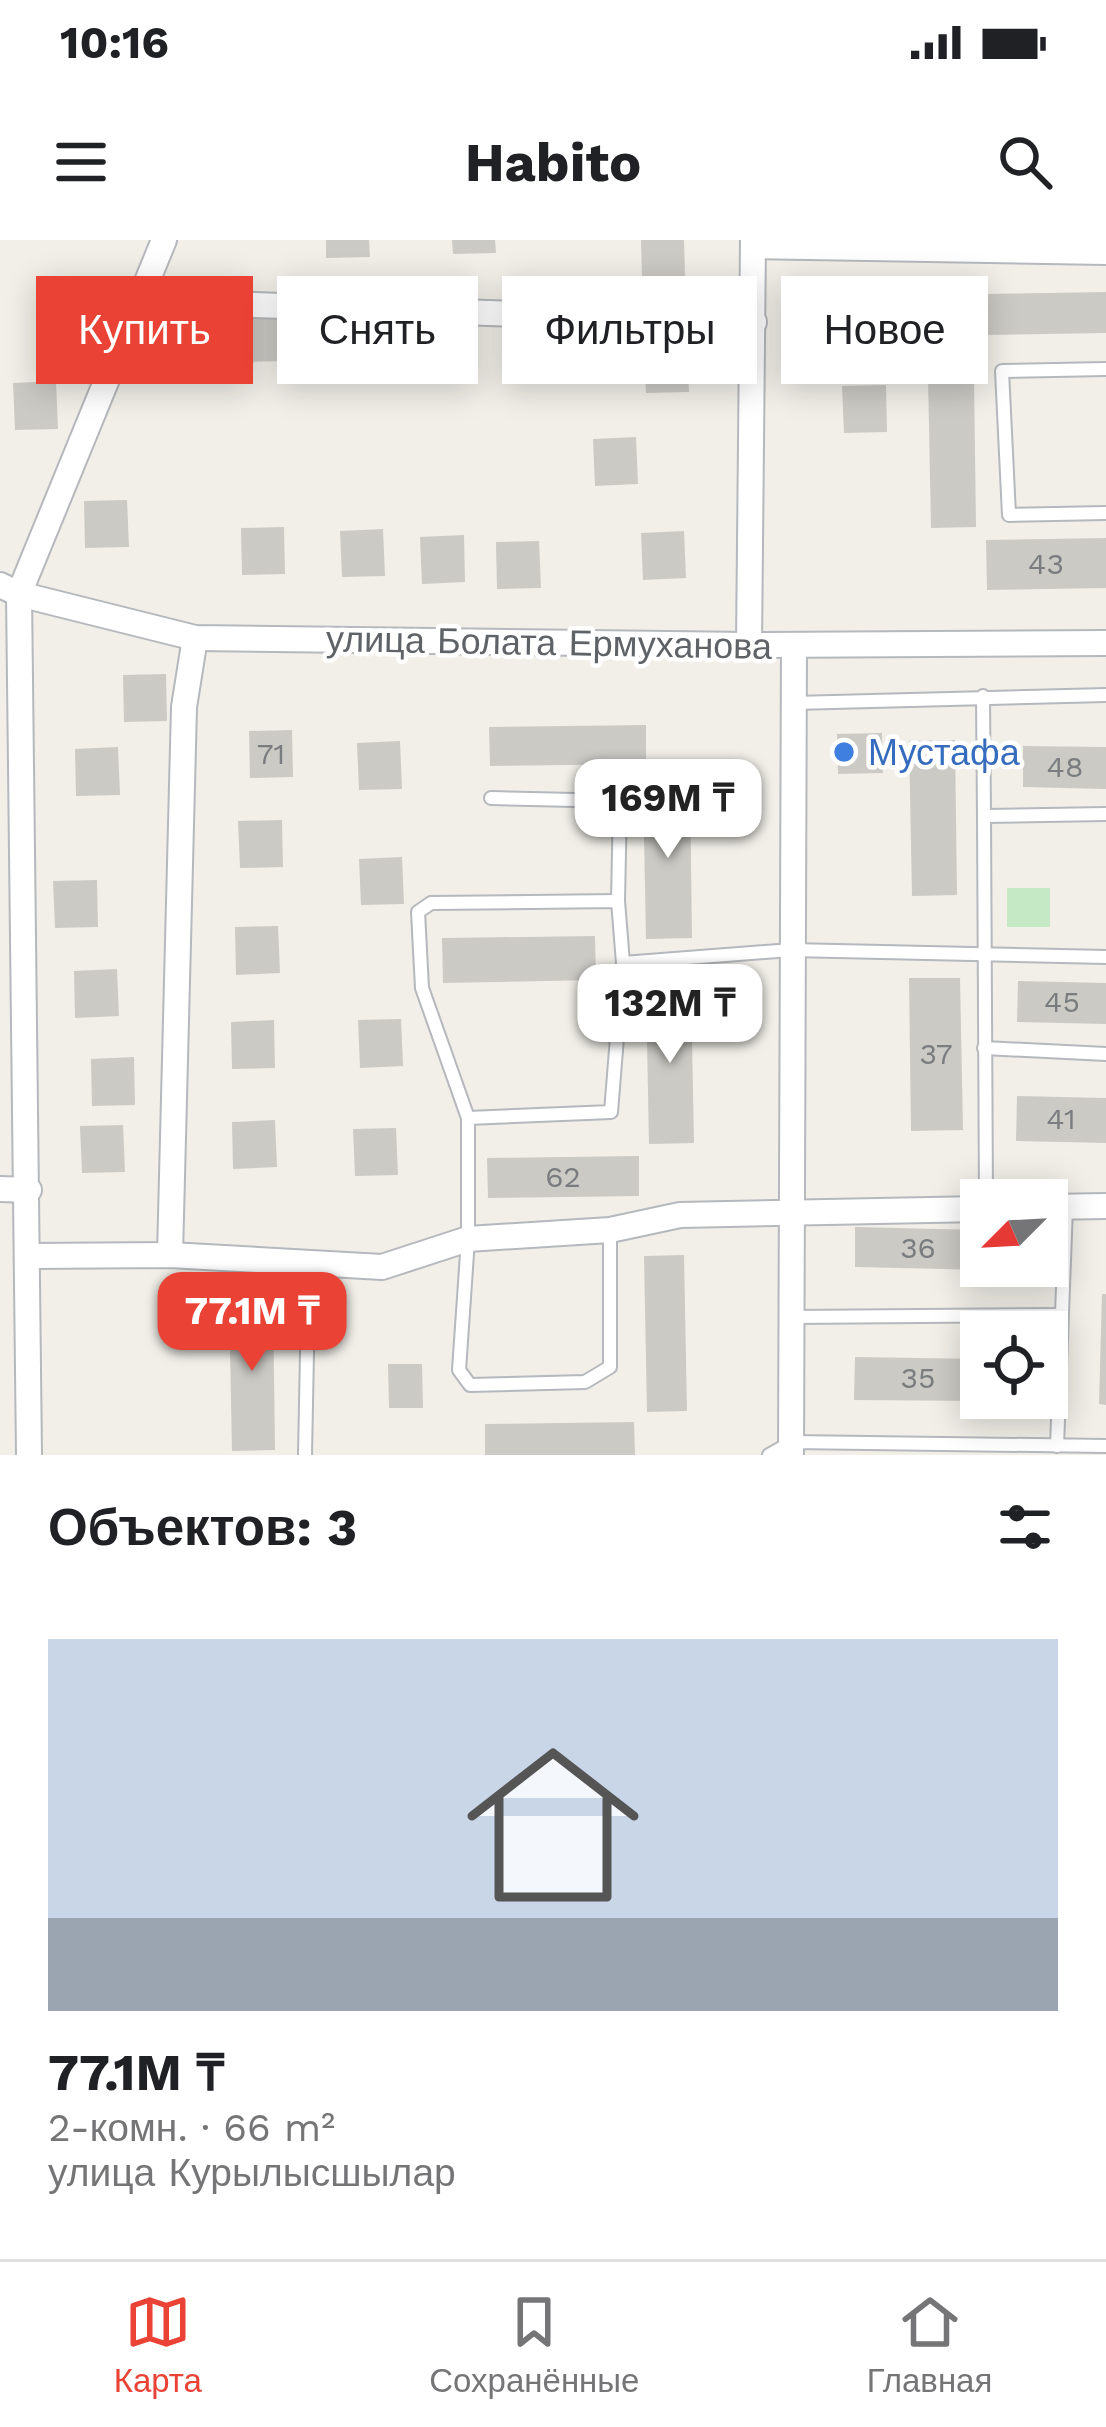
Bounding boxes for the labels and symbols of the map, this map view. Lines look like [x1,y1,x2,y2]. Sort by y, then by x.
house number: 43 [1028,546,1064,581]
street label: улица Болата Ермуханова [326,618,773,668]
place label: Мустафа [868,732,1021,774]
house number: 71 [257,736,285,771]
marker: Мустафа [831,739,857,765]
house number: 48 [1047,749,1083,784]
pin: 169M ₸ [570,759,766,861]
pin: 132M ₸ [572,964,768,1066]
house number: 45 [1044,984,1080,1019]
house number: 37 [919,1036,953,1071]
house number: 41 [1046,1101,1076,1136]
house number: 62 [545,1159,581,1194]
north arrow [960,1179,1068,1287]
house number: 36 [900,1230,936,1265]
pin: 77.1M ₸ [141,1272,363,1374]
house number: 35 [901,1360,935,1395]

